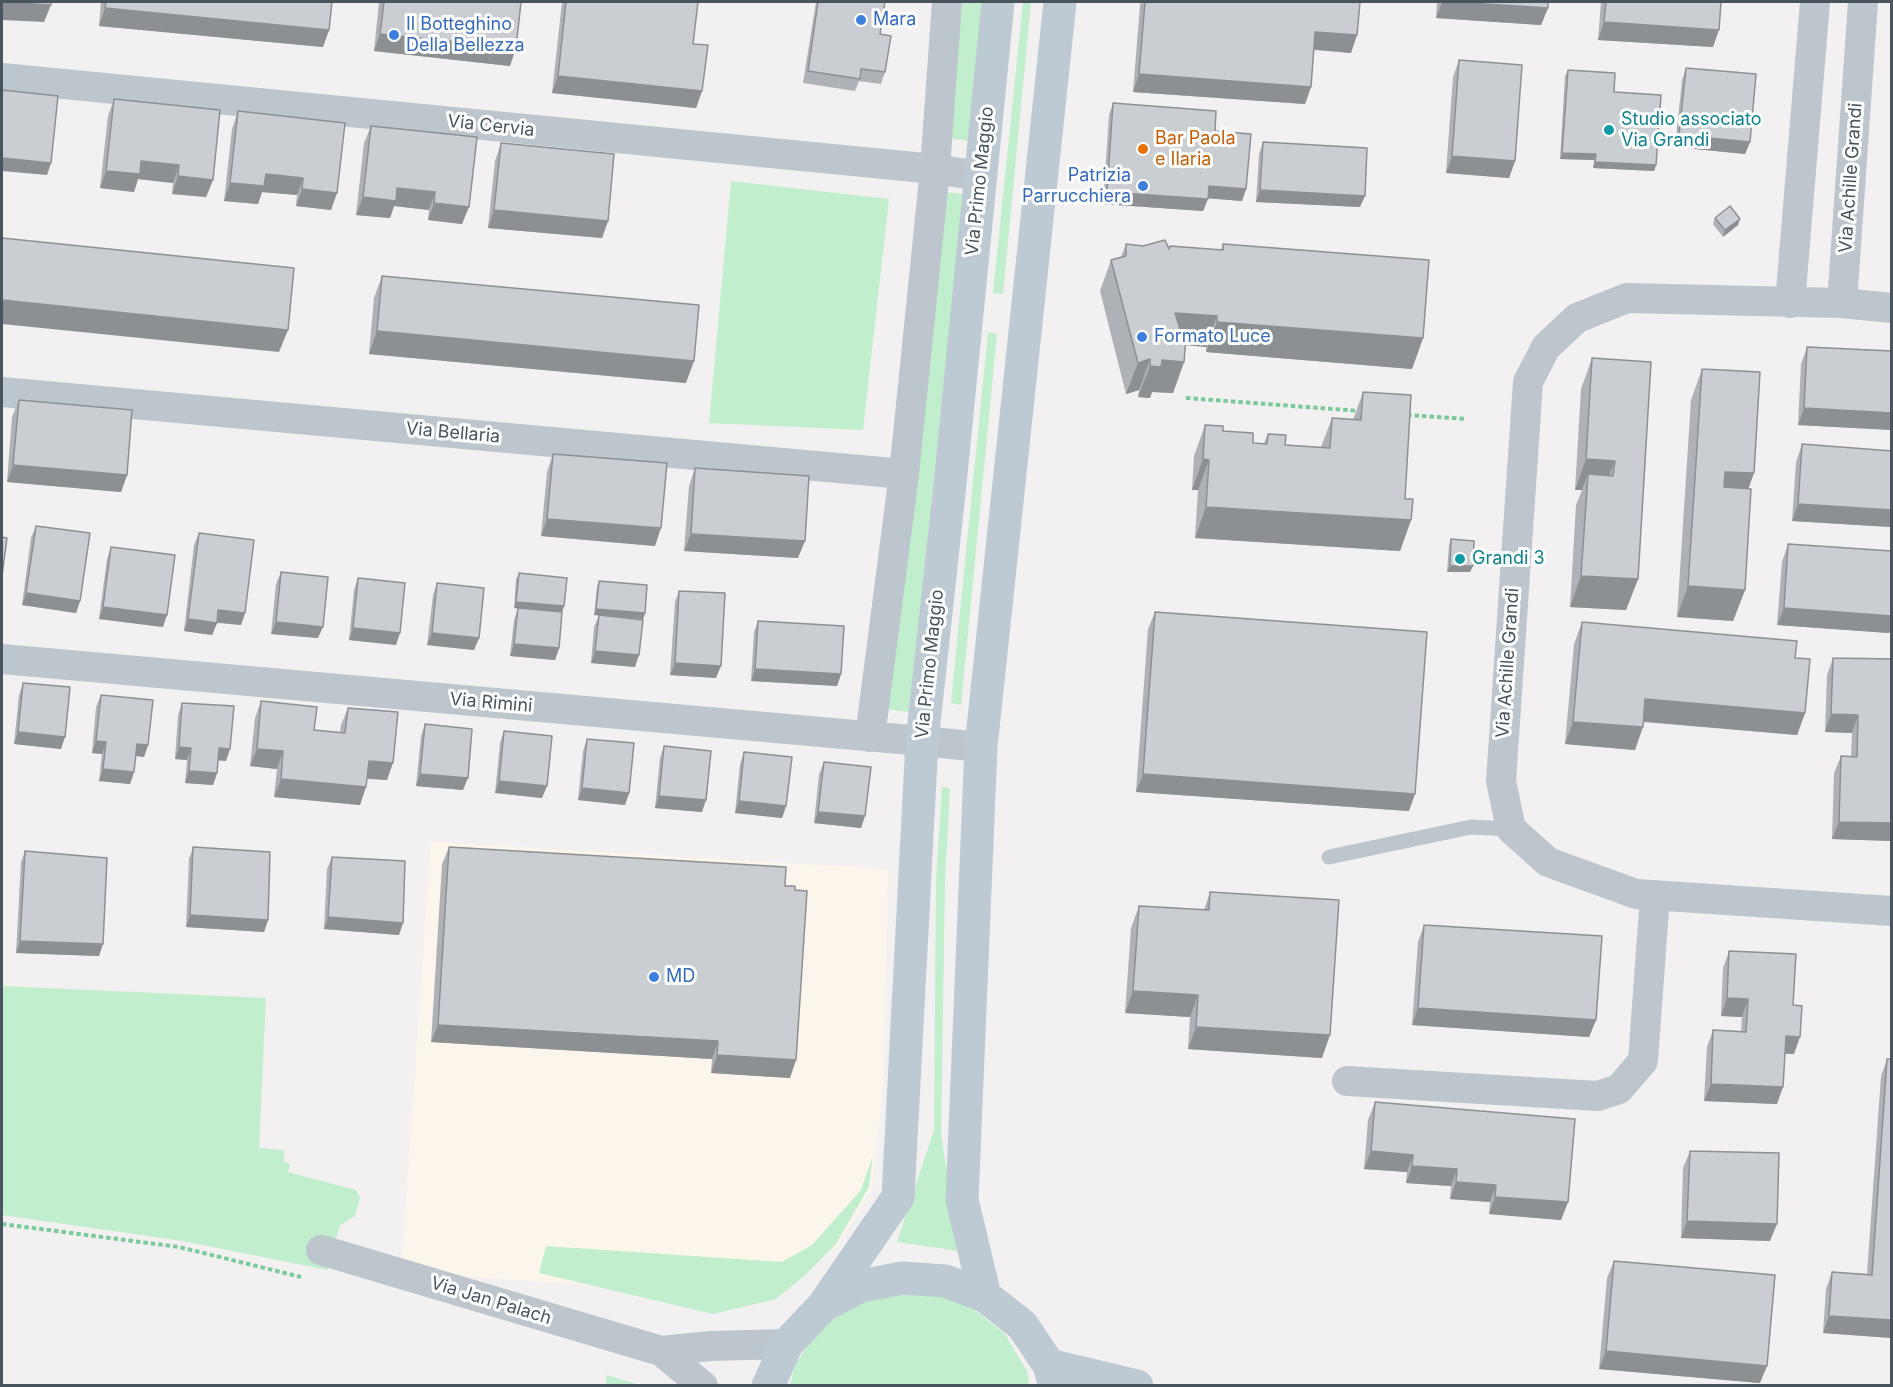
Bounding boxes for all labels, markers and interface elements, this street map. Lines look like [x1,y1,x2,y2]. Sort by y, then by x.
place label: Mara [873,9,916,31]
marker: Mara [854,13,868,27]
place label: Il Botteghino Della Bellezza [406,14,525,57]
marker: Il Botteghino Della Bellezza [387,28,401,42]
street label: Via Achille Grandi [1835,102,1867,254]
street label: Via Primo Maggio [961,105,999,257]
place label: Studio associato Via Grandi [1621,109,1761,152]
street label: Via Cervia [446,111,536,141]
marker: Studio associato Via Grandi [1602,123,1616,137]
place label: Bar Paola e Ilaria [1155,128,1236,170]
marker: Bar Paola e Ilaria [1136,142,1150,156]
place label: Patrizia Parrucchiera [1022,165,1131,207]
marker: Patrizia Parrucchiera [1136,179,1150,193]
place label: Formato Luce [1154,326,1271,348]
marker: Formato Luce [1135,330,1149,344]
street label: Via Bellaria [405,418,501,448]
place label: Grandi 3 [1472,548,1545,570]
marker: Grandi 3 [1453,552,1467,566]
street label: Via Achille Grandi [1492,587,1524,739]
street label: Via Primo Maggio [911,588,949,740]
street label: Via Rimini [449,689,533,717]
place label: MD [666,966,695,988]
marker: MD [647,970,661,984]
street label: Via Jan Palach [428,1272,554,1330]

